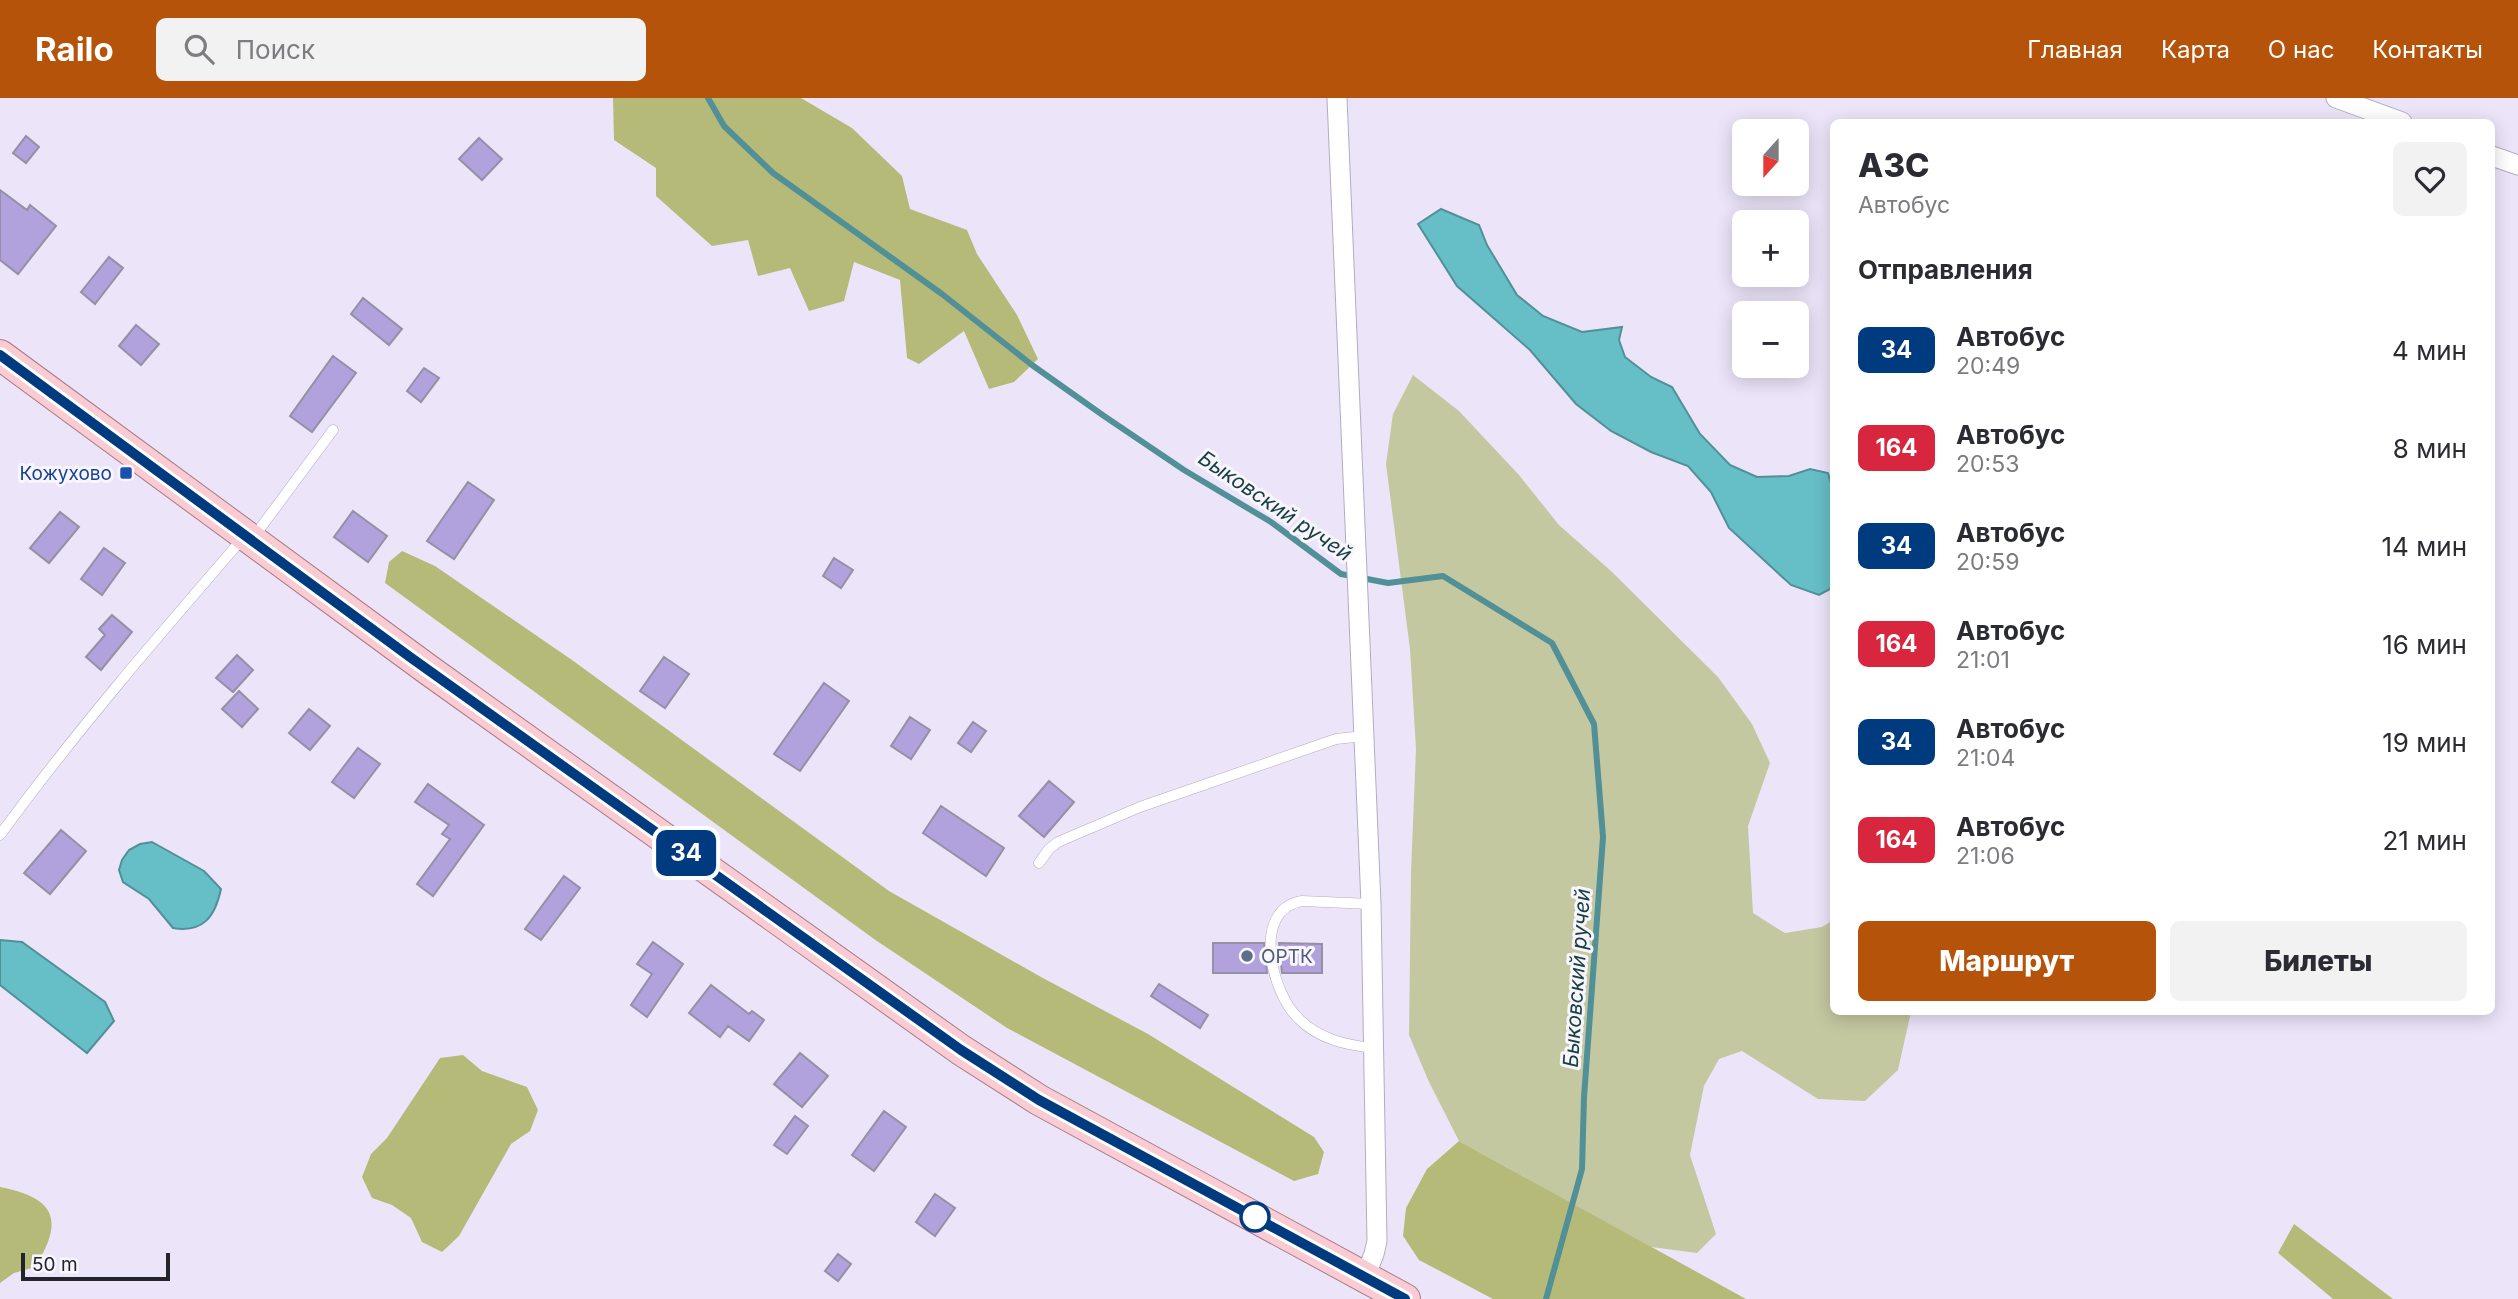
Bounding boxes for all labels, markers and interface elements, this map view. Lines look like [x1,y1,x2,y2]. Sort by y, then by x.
search box [156,18,646,81]
text: Railo [35,29,114,69]
icon: search [180,30,218,68]
text: Поиск [236,34,315,65]
text: Главная [2027,35,2123,64]
text: Карта [2161,35,2230,64]
text: О нас [2268,35,2334,64]
text: Контакты [2372,35,2483,64]
north arrow [1732,119,1810,196]
map controls [1732,119,1809,378]
button: heart [2393,142,2467,216]
text: АЗС [1858,145,1930,185]
text: Автобус [1858,191,1950,219]
button: + [1732,210,1809,287]
text: Отправления [1858,254,2033,285]
button: − [1732,301,1809,378]
text: Автобус [1956,321,2065,352]
text: 34 [1881,335,1912,364]
text: 4 мин [2392,335,2467,366]
text: 20:49 [1956,352,2020,380]
text: Автобус [1956,419,2065,450]
text: 164 [1875,433,1918,462]
text: 8 мин [2393,433,2467,464]
water label: Быковский ручей [1194,445,1357,566]
text: 20:53 [1956,450,2019,478]
place label: Кожухово [19,462,112,485]
marker: Кожухово [118,465,134,481]
text: Автобус [1956,517,2065,548]
text: 34 [1881,531,1912,560]
text: 14 мин [2382,531,2467,562]
text: 20:59 [1956,548,2019,576]
text: Автобус [1956,615,2065,646]
text: 164 [1875,629,1918,658]
text: 16 мин [2382,629,2467,660]
text: 21:01 [1956,646,2010,674]
text: Автобус [1956,713,2065,744]
text: 34 [1881,727,1912,756]
text: 19 мин [2382,727,2467,758]
text: 21:04 [1956,744,2015,772]
text: Автобус [1956,811,2065,842]
text: 164 [1875,825,1918,854]
text: 21 мин [2382,825,2467,856]
line badge: 34 [654,830,718,876]
text: 34 [670,838,702,867]
text: 21:06 [1956,842,2015,870]
water label: Быковский ручей [1558,888,1595,1068]
button: Маршрут [1858,921,2156,1001]
button: Билеты [2170,921,2467,1001]
place label: ОРТК [1261,945,1313,968]
marker: ОРТК [1239,948,1255,964]
unlabelled marker [1240,1202,1270,1232]
scale bar [21,1250,170,1282]
text: 50 m [32,1253,78,1276]

